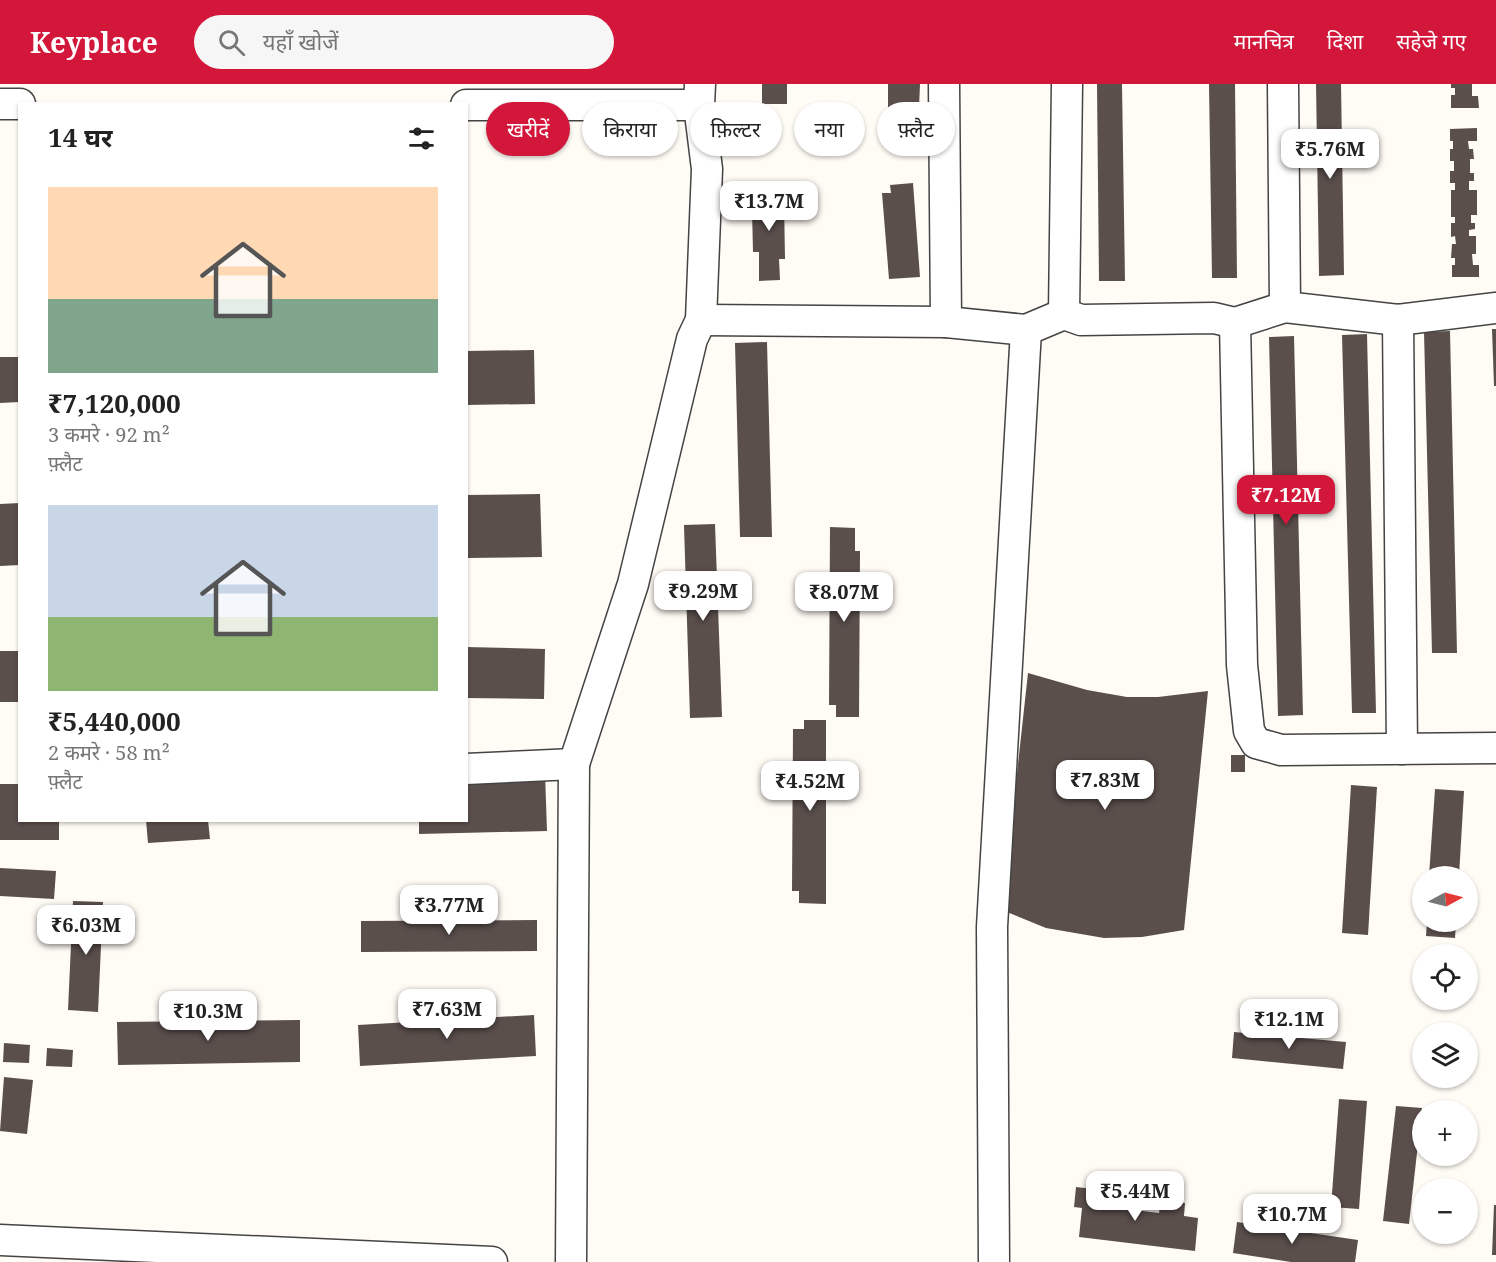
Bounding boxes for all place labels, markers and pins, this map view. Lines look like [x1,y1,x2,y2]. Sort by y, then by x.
pin: ₹5.76M [1281,129,1379,180]
pin: ₹13.7M [720,181,818,232]
pin: ₹7.12M [1237,475,1335,526]
pin: ₹9.29M [654,571,752,622]
pin: ₹8.07M [795,572,893,623]
pin: ₹7.83M [1056,760,1154,811]
pin: ₹4.52M [761,761,859,812]
pin: ₹3.77M [400,885,498,936]
pin: ₹6.03M [37,905,135,956]
pin: ₹7.63M [398,989,496,1040]
pin: ₹10.3M [159,991,257,1042]
pin: ₹12.1M [1240,999,1338,1050]
pin: ₹5.44M [1086,1171,1184,1222]
pin: ₹10.7M [1243,1194,1341,1245]

